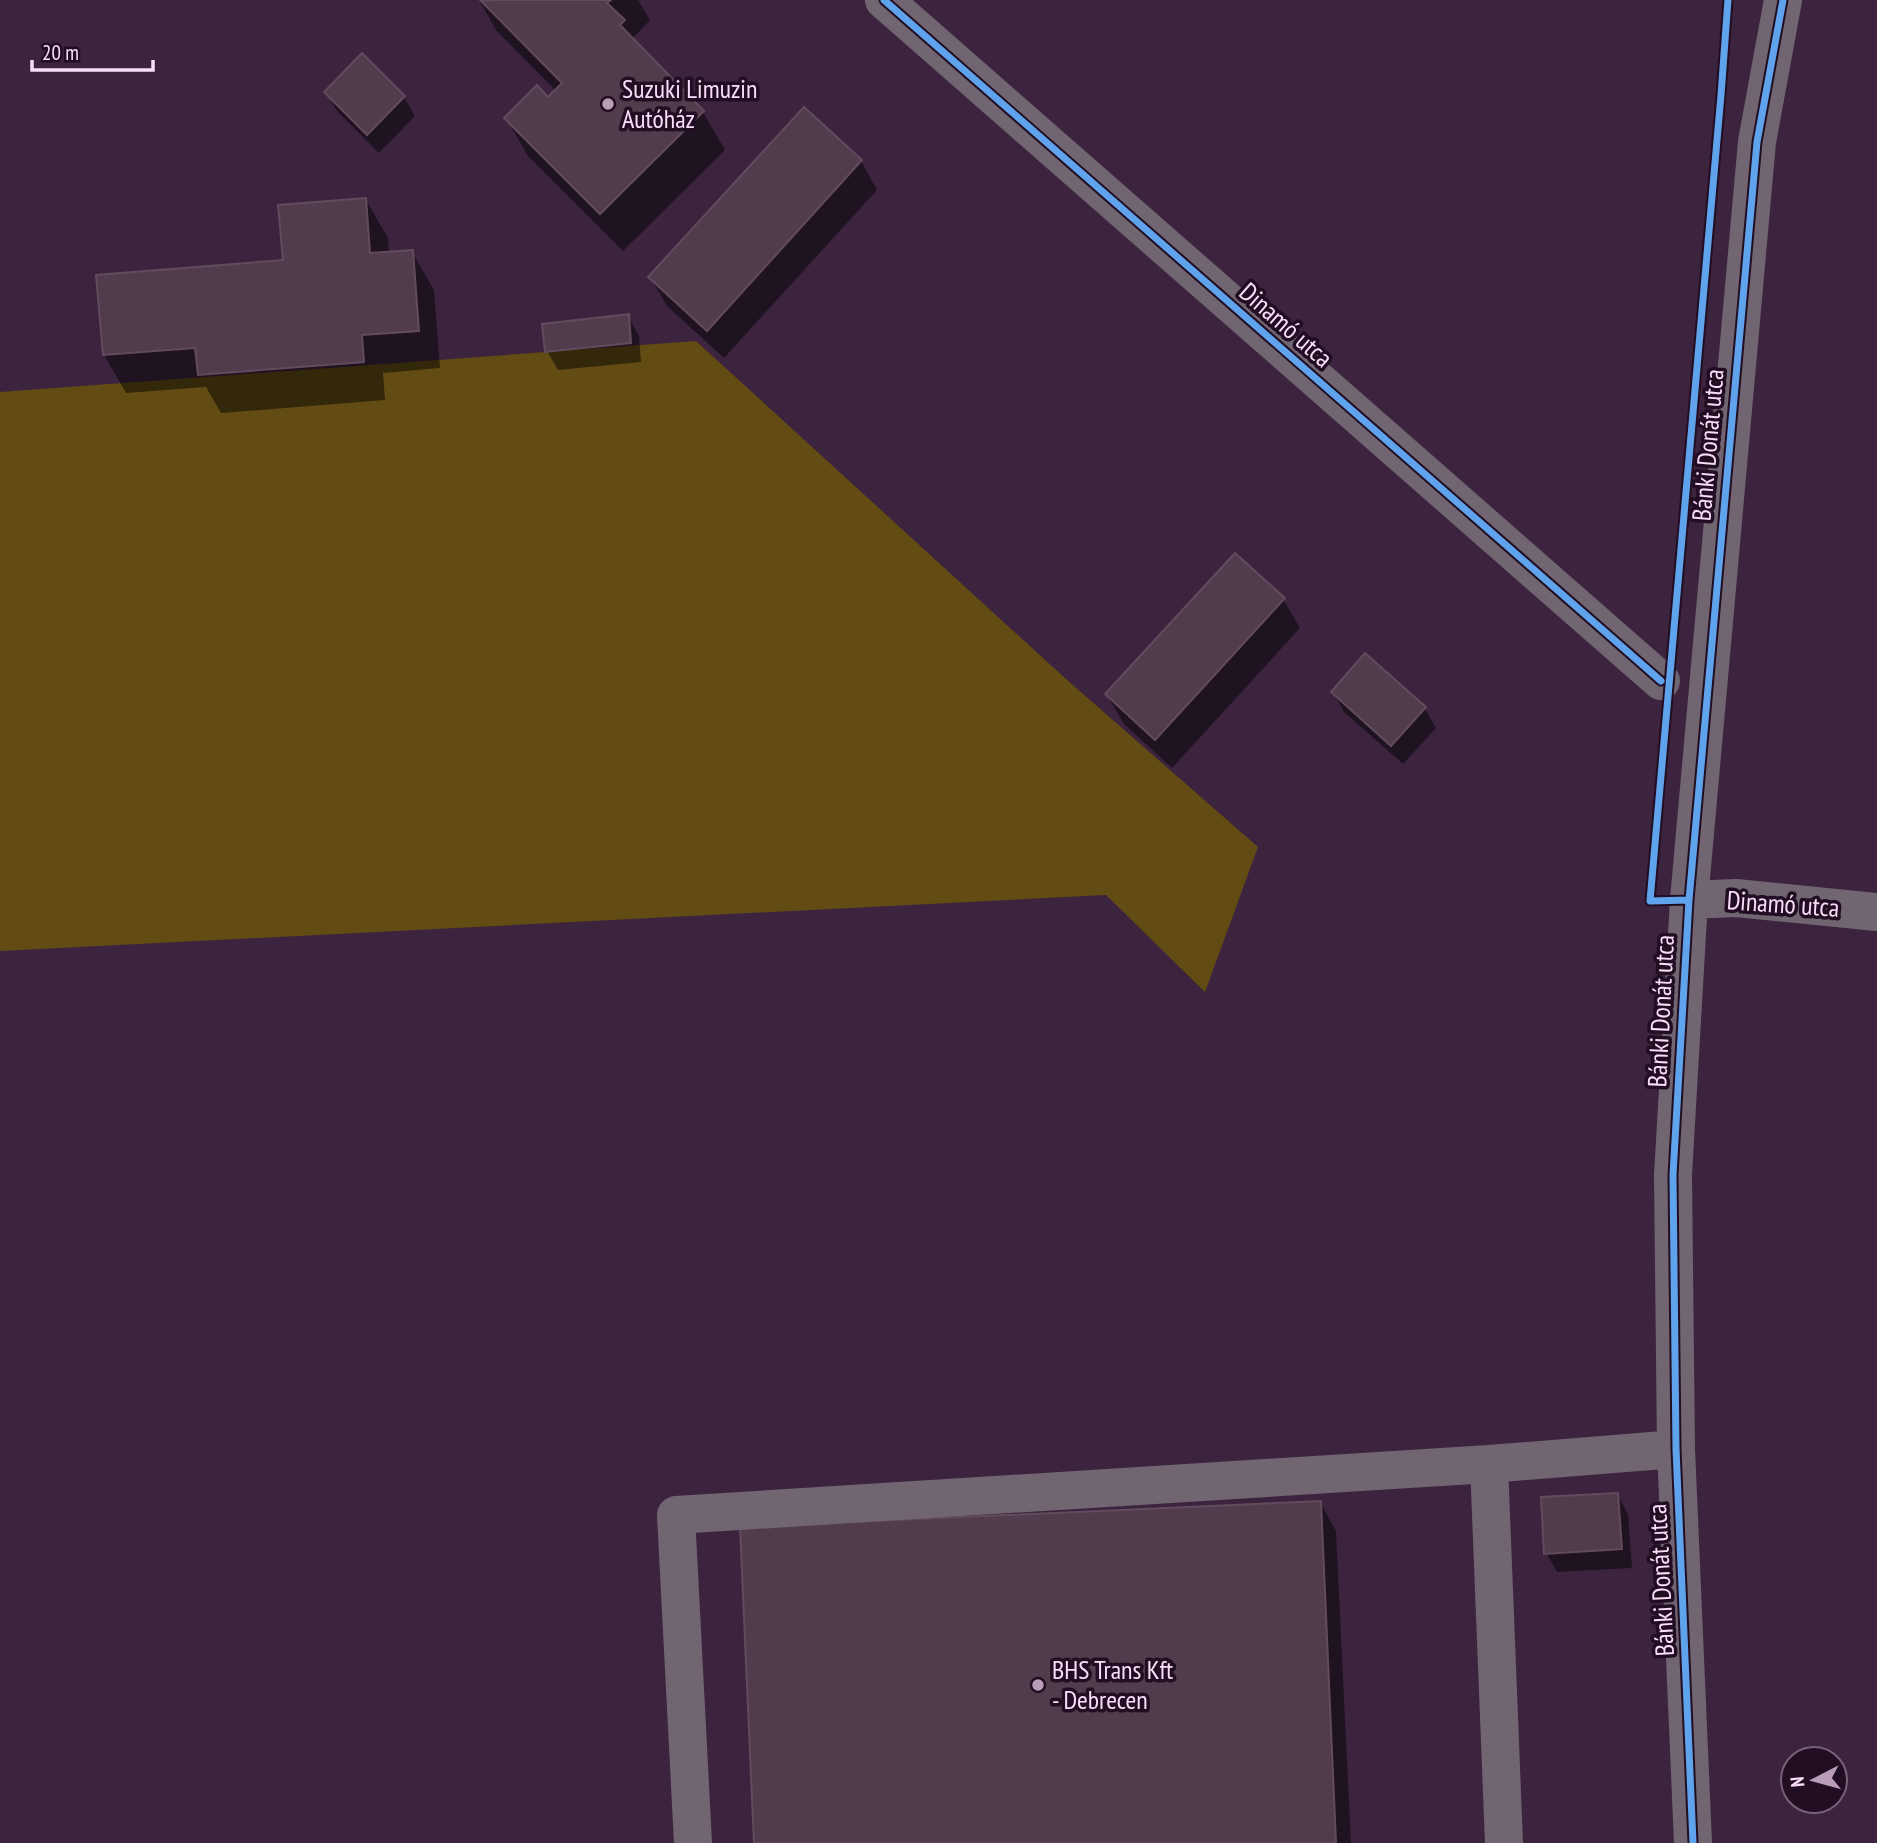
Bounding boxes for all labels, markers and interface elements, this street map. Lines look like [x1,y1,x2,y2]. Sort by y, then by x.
scale bar [32,28,152,72]
text: 20 m [42,39,79,66]
place label: Suzuki Limuzin Autóház [622,72,757,135]
marker: Suzuki Limuzin Autóház [600,96,616,112]
street label: Dinamó utca [1233,275,1340,374]
street label: Bánki Donát utca [1684,368,1731,522]
street label: Dinamó utca [1726,883,1840,924]
street label: Bánki Donát utca [1640,934,1681,1088]
street label: Bánki Donát utca [1640,1503,1681,1657]
place label: BHS Trans Kft - Debrecen [1052,1653,1173,1716]
marker: BHS Trans Kft - Debrecen [1030,1677,1046,1693]
north arrow [1779,1745,1849,1815]
text: N [1785,1775,1810,1788]

